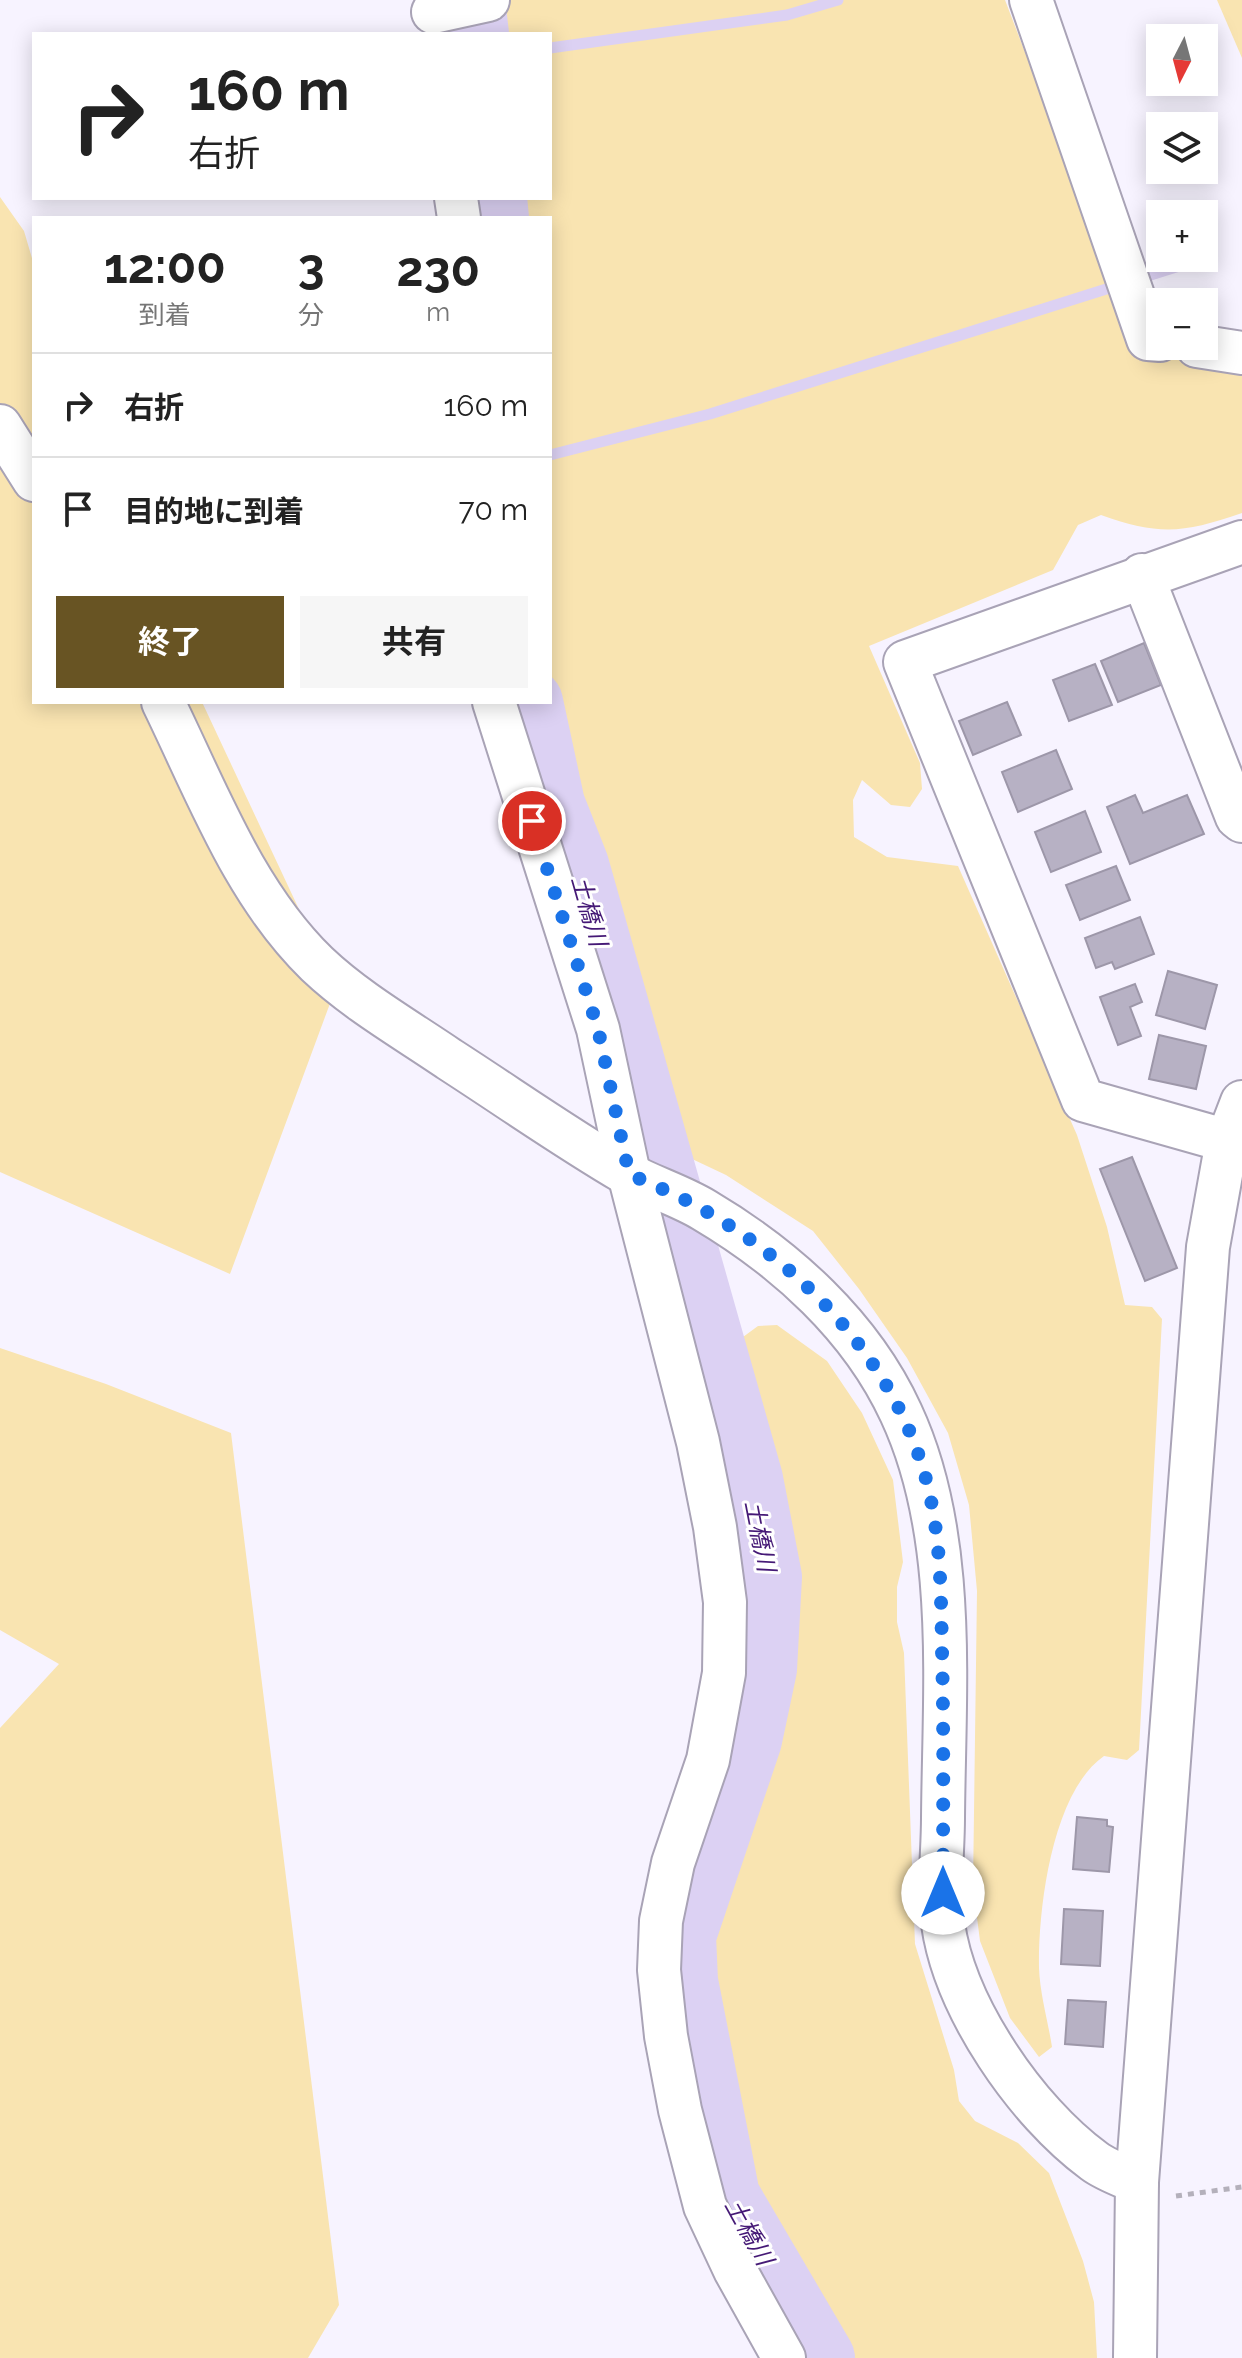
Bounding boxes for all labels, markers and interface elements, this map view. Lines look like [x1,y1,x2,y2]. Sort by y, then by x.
north arrow [1146,24,1218,96]
map controls [1146,24,1218,360]
text: 160 m [188,57,350,123]
icon: right [56,64,160,168]
button: layers [1146,112,1218,184]
text: 右折 [188,132,260,174]
button: + [1146,200,1218,272]
text: 12:00 [104,238,226,294]
text: 3 [298,238,325,294]
text: 230 [397,241,480,297]
button: − [1146,288,1218,360]
text: m [426,297,450,327]
text: 到着 [139,300,191,330]
text: 分 [298,300,324,330]
icon: right [56,383,100,427]
text: 160 m [443,388,528,423]
text: 右折 [124,390,184,425]
icon: arrive [56,487,100,531]
text: 70 m [458,492,528,527]
text: 目的地に到着 [124,494,304,529]
button: 終了 [56,596,284,688]
button: 共有 [300,596,528,688]
pin [498,787,566,855]
icon: arrive [510,799,554,843]
water label: 土橋川 [566,872,614,952]
water label: 土橋川 [739,1498,782,1577]
position arrow [901,1851,985,1935]
water label: 土橋川 [719,2193,781,2273]

